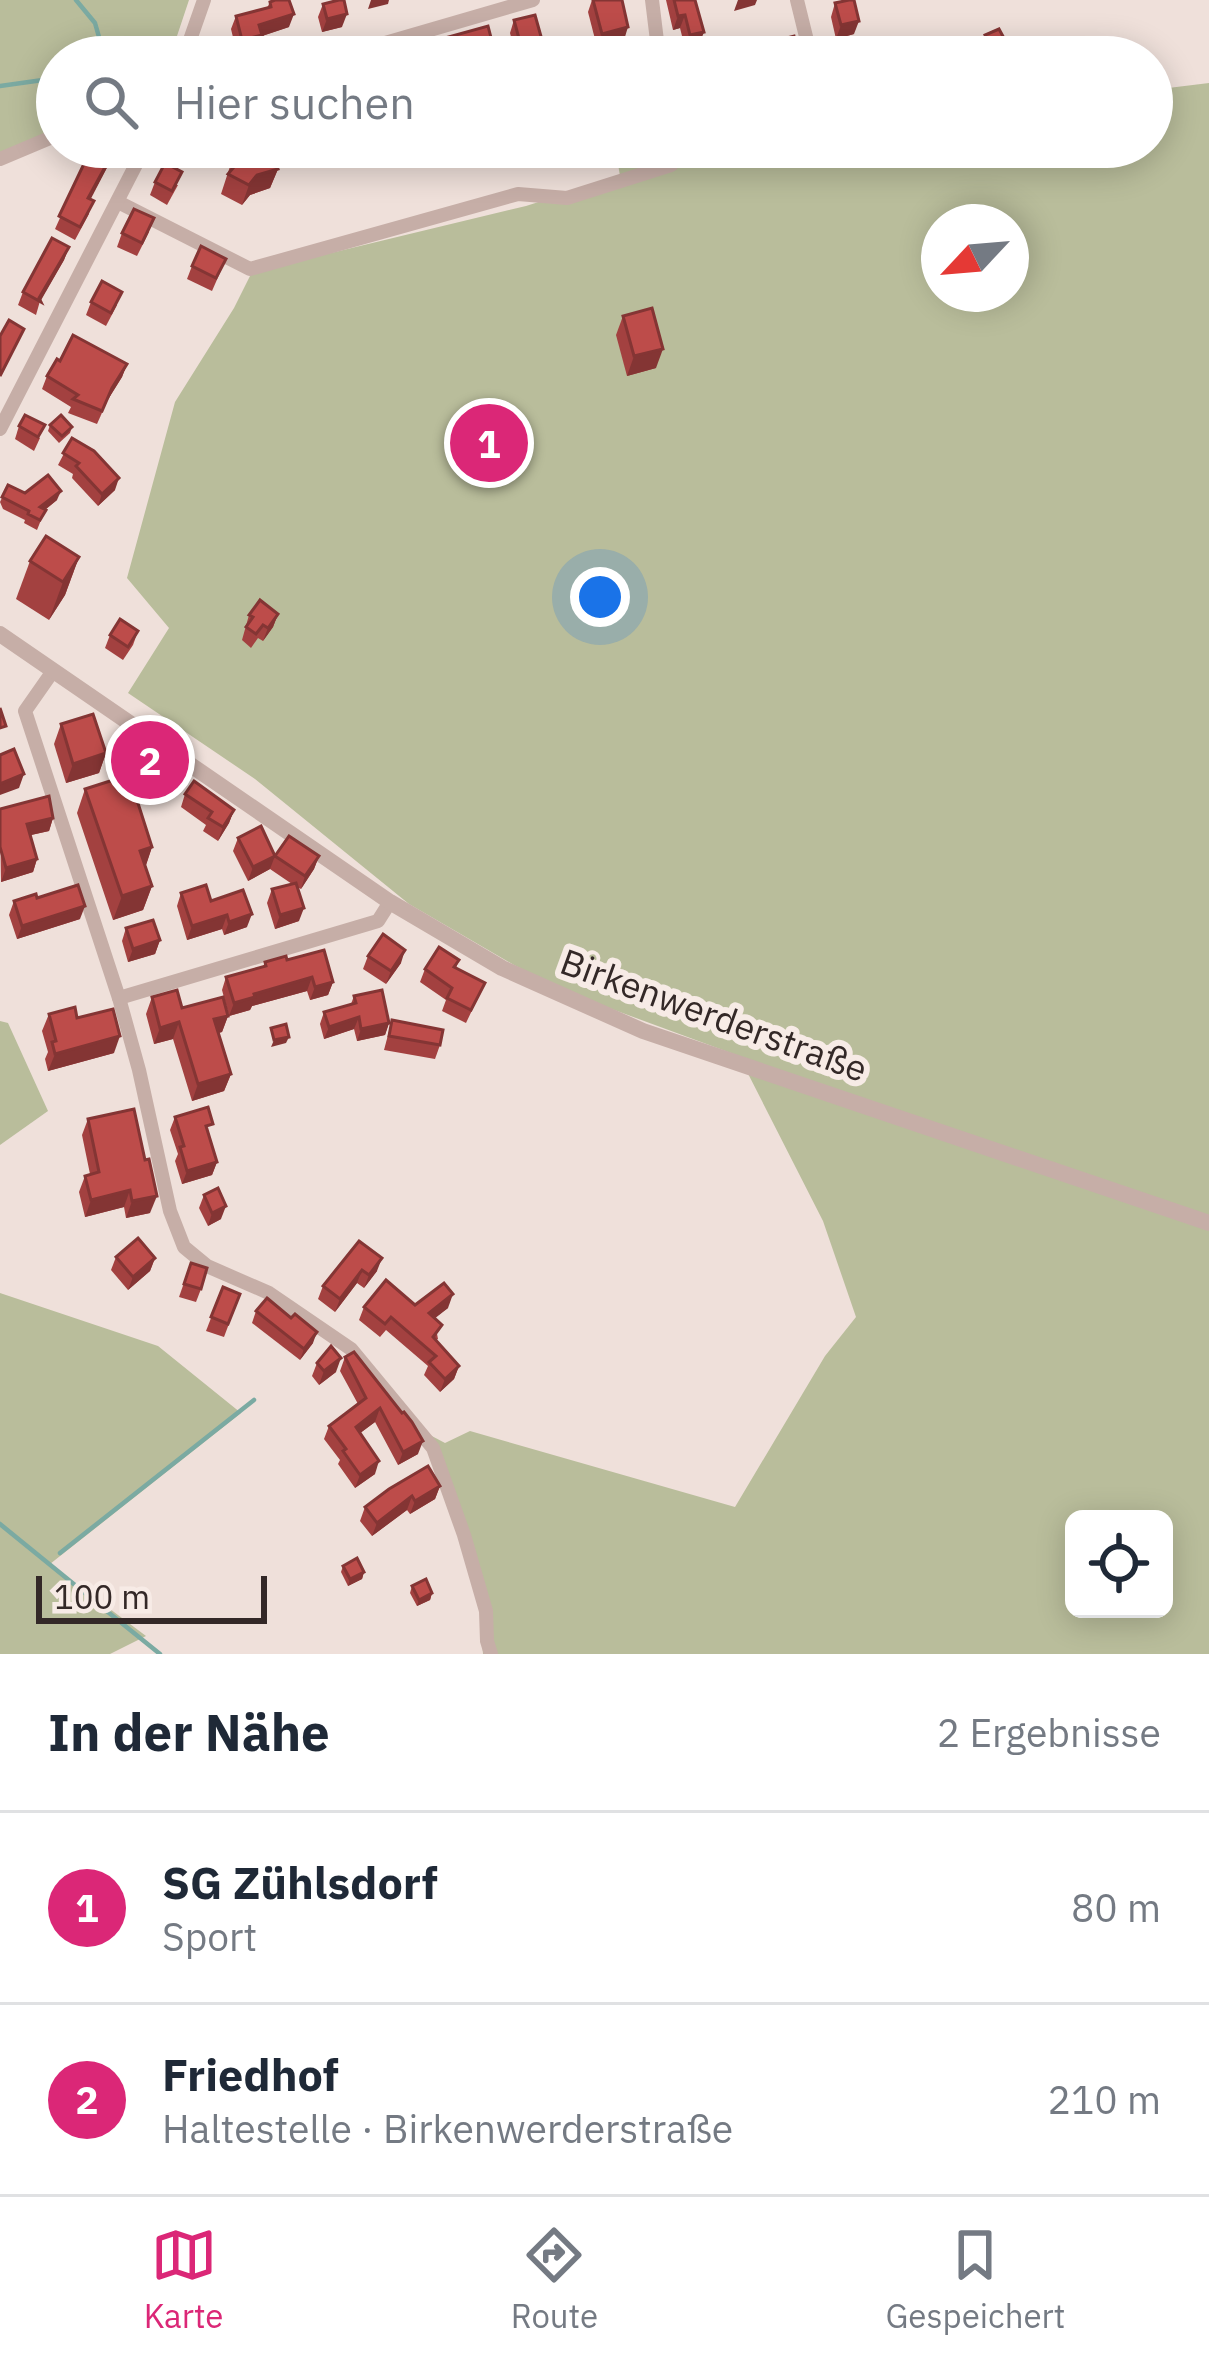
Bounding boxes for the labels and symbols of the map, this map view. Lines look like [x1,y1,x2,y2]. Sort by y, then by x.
north arrow [921,204,1029,312]
pin: 1 [450,398,528,488]
your location [570,567,630,627]
pin: 2 [111,715,189,805]
street label: Birkenwerderstraße [554,937,874,1092]
scale bar [36,1570,267,1623]

